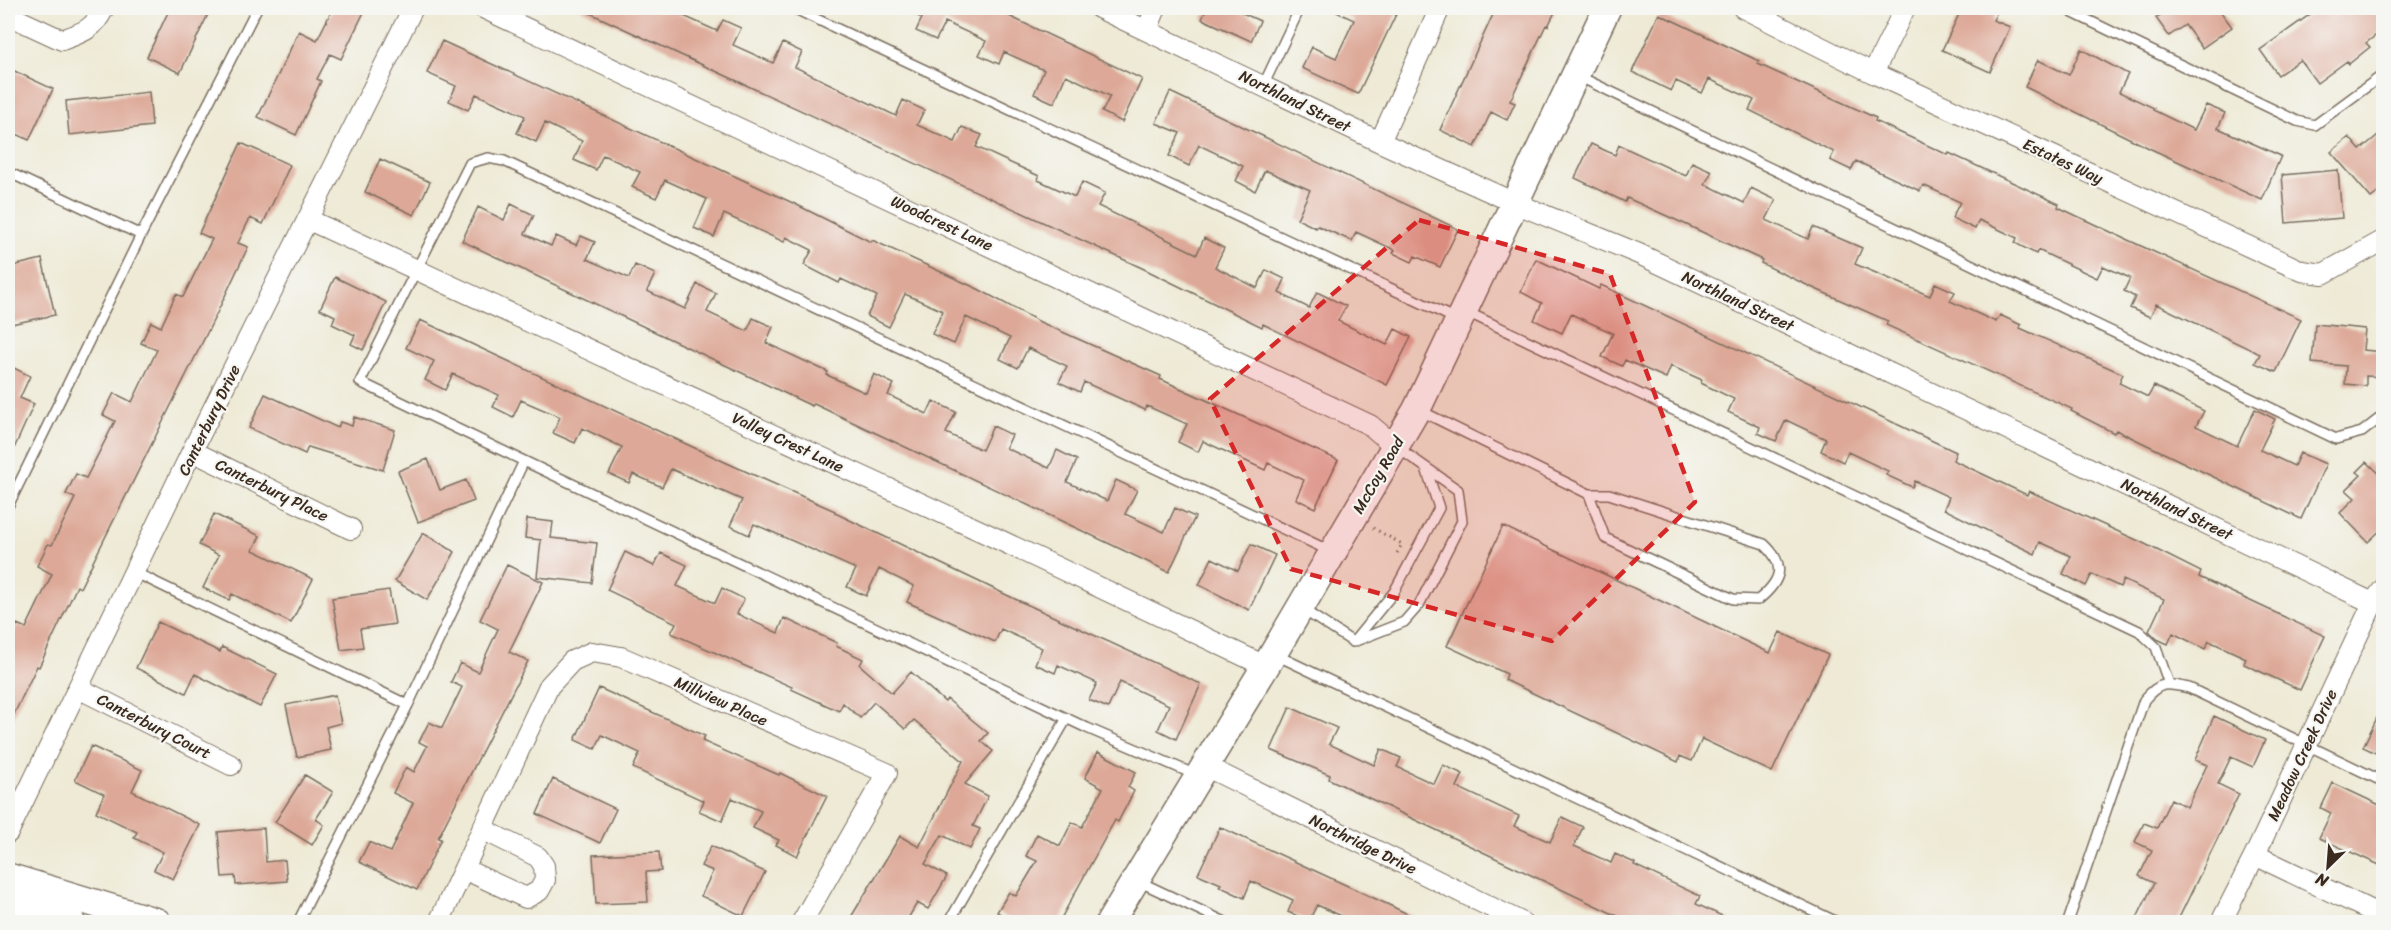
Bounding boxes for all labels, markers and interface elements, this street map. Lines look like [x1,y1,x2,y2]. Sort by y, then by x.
street label: Northland Street [1234,61,1356,141]
street label: Estates Way [2018,130,2109,193]
street label: Woodcrest Lane [886,187,998,259]
street label: Northland Street [1677,262,1800,340]
street label: Canterbury Drive [169,359,249,481]
street label: Valley Crest Lane [727,403,849,481]
street label: McCoy Road [1344,429,1413,519]
street label: Canterbury Place [210,450,334,530]
street label: Northland Street [2116,469,2238,549]
street label: Millview Place [669,667,773,735]
street label: Meadow Creek Drive [2259,684,2345,826]
street label: Canterbury Court [92,685,216,767]
street label: Northridge Drive [1304,805,1422,883]
north arrow [2298,837,2358,897]
text: N [2310,864,2334,896]

